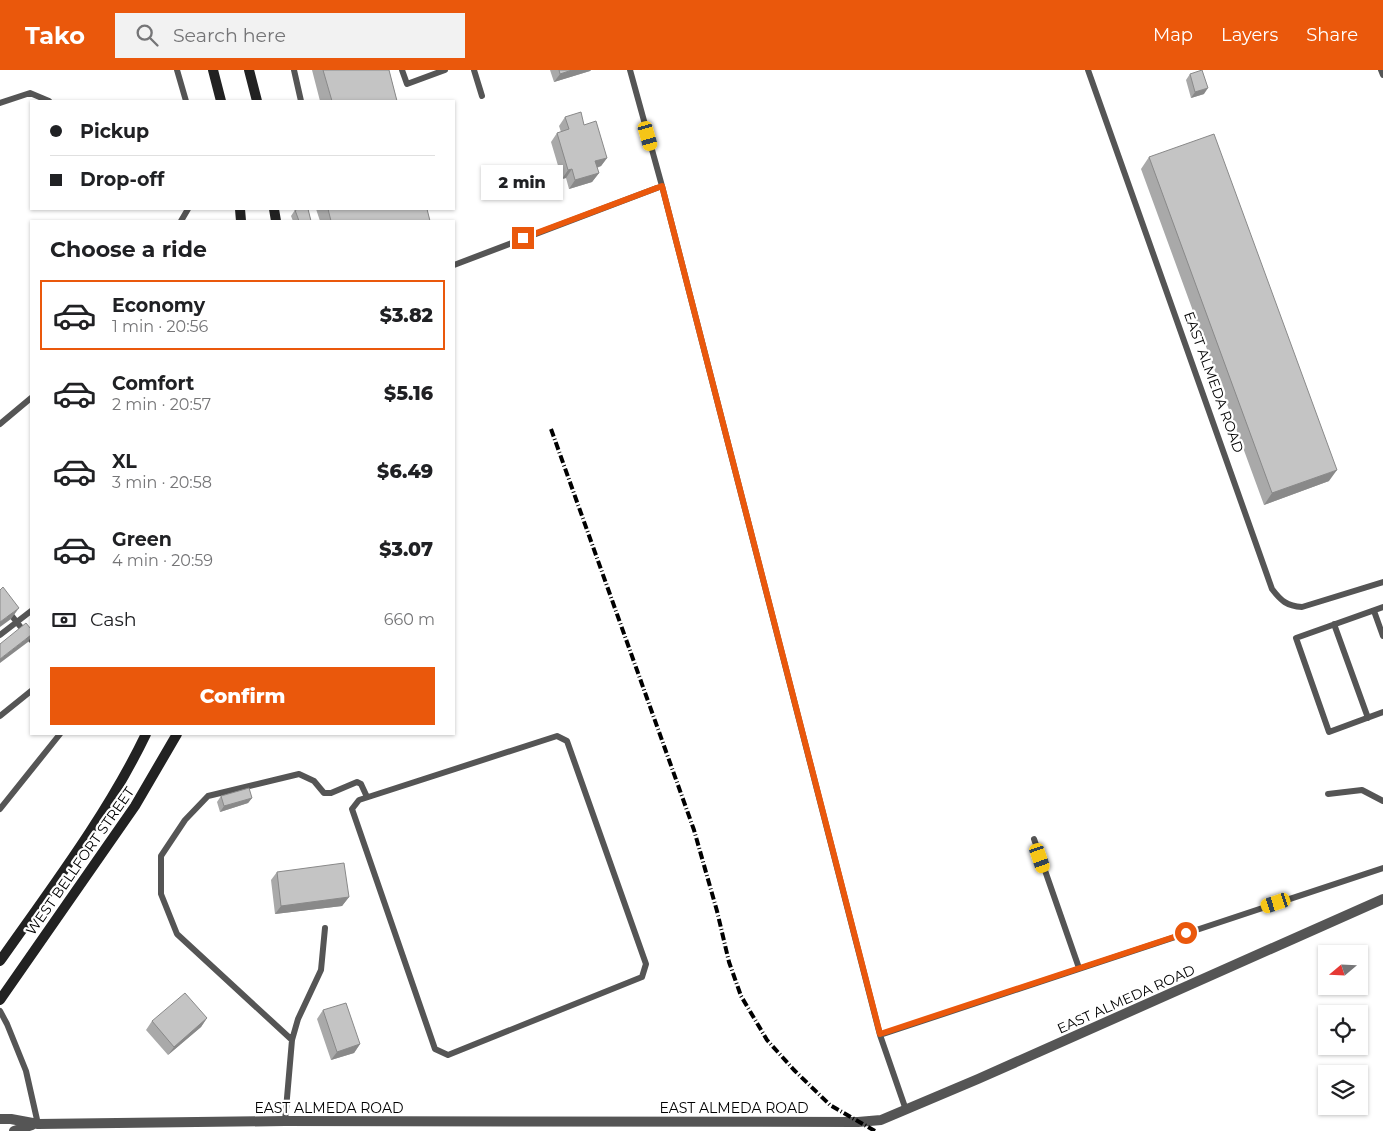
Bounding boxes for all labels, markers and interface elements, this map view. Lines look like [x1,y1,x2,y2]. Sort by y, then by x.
search box [115,13,465,58]
text: Tako [25,21,85,50]
icon: search [133,21,161,49]
text: Search here [173,24,286,47]
text: Map [1153,24,1193,46]
text: Layers [1221,24,1278,46]
text: Share [1306,24,1358,46]
text: Pickup [80,120,149,143]
car [636,120,659,152]
callout: 2 min [482,166,564,200]
text: Drop-off [80,168,164,191]
text: 2 min [498,173,546,192]
route end [512,227,534,249]
text: Choose a ride [50,236,207,263]
icon: car [52,293,97,338]
text: Economy [112,294,205,317]
text: $3.82 [380,304,433,327]
street label: EAST ALMEDA ROAD [1180,309,1248,455]
text: 1 min · 20:56 [112,317,208,336]
icon: car [52,371,97,416]
text: Comfort [112,372,194,395]
text: $5.16 [384,382,433,405]
text: 2 min · 20:57 [112,395,211,414]
icon: car [52,449,97,494]
text: XL [112,450,137,473]
text: $6.49 [377,460,433,483]
text: 3 min · 20:58 [112,473,212,492]
icon: car [52,527,97,572]
text: Green [112,528,172,551]
text: $3.07 [379,538,433,561]
text: 4 min · 20:59 [112,551,213,570]
icon: cash [50,606,78,634]
text: Cash [90,608,137,631]
text: 660 m [384,610,435,629]
button: Confirm [50,667,435,725]
street label: WEST BELLFORT STREET [22,783,138,939]
car [1028,841,1051,875]
car [1259,891,1292,915]
route start [1175,922,1197,944]
north arrow [1318,945,1368,995]
map controls [1318,945,1368,1115]
street label: EAST ALMEDA ROAD [1054,960,1198,1038]
button: locate [1318,1005,1368,1055]
button: layers [1318,1065,1368,1115]
street label: EAST ALMEDA ROAD [254,1099,404,1117]
street label: EAST ALMEDA ROAD [659,1099,809,1117]

